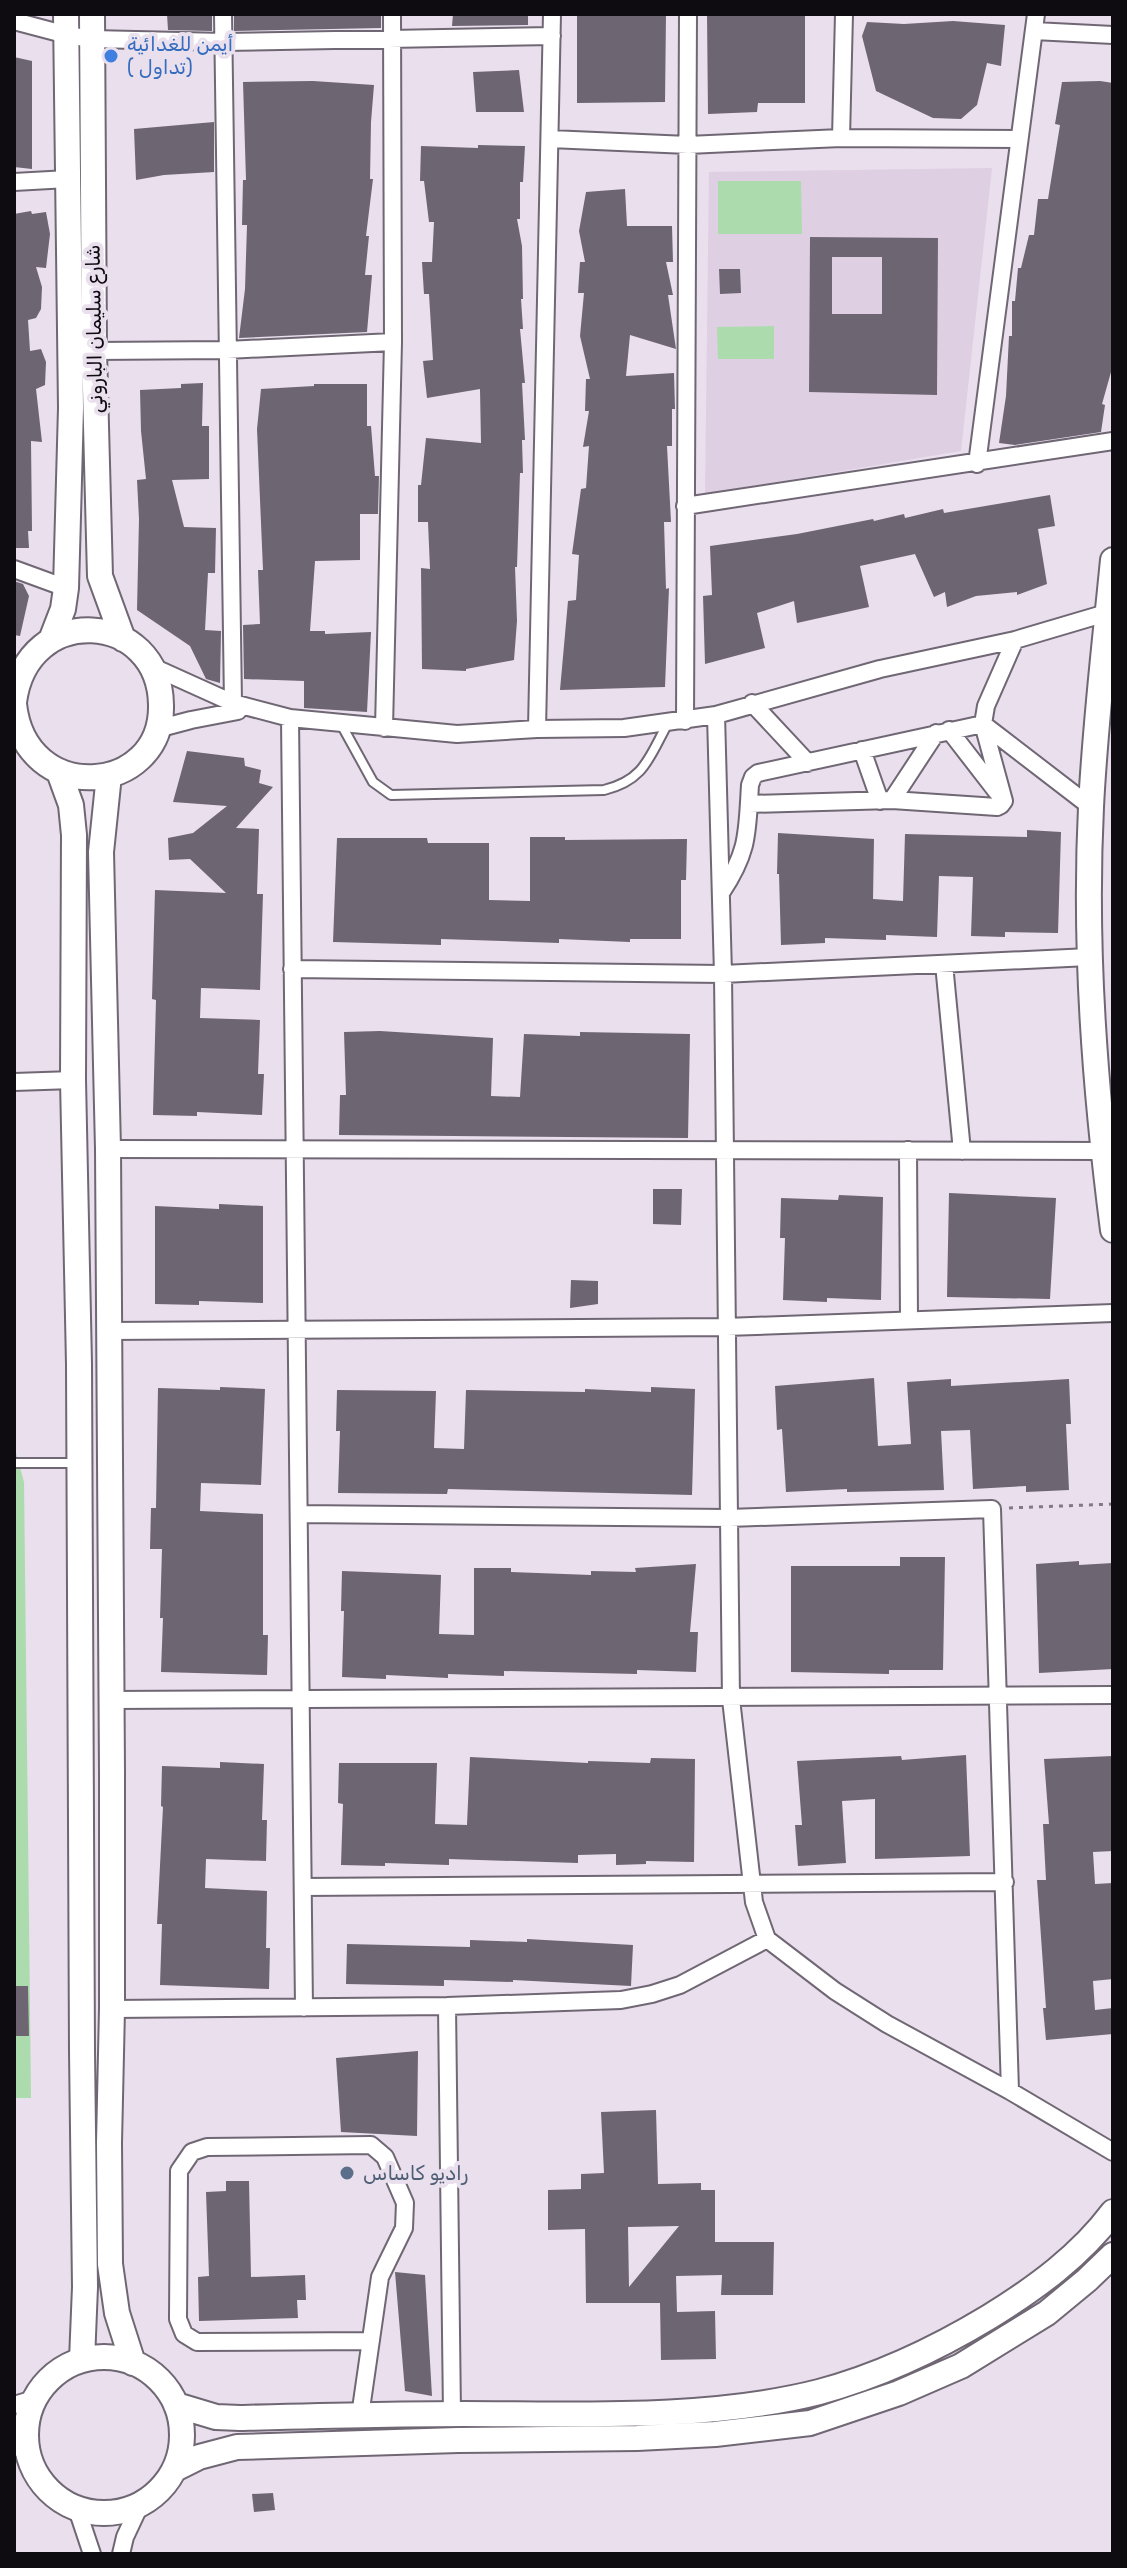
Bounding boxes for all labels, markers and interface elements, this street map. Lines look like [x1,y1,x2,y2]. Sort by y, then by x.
place label: أيمن للغدائية ( تداول) [127,32,233,79]
marker: أيمن للغدائية ( تداول) [102,47,120,65]
street label: شارع سليمان الباروني [81,244,110,414]
place label: راديو كاساس [363,2161,468,2185]
marker: راديو كاساس [338,2164,356,2182]

